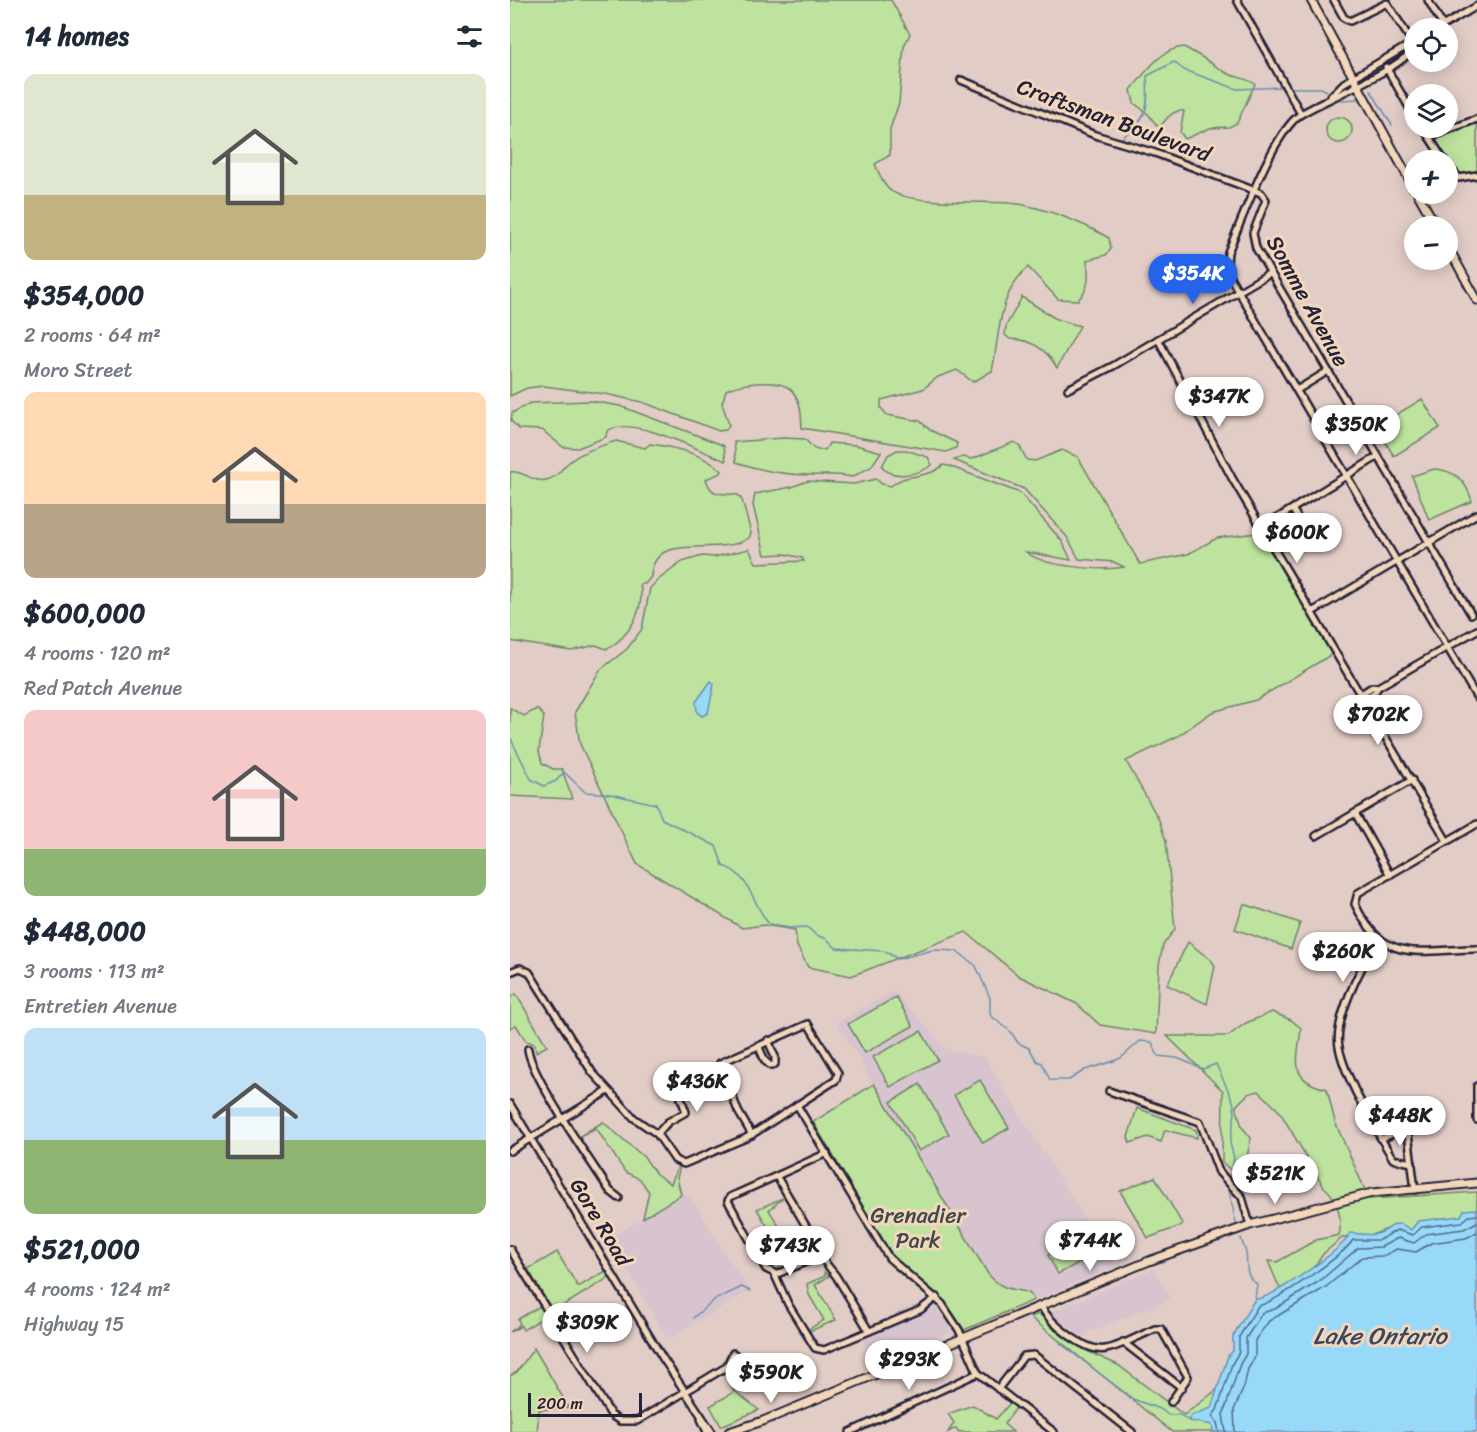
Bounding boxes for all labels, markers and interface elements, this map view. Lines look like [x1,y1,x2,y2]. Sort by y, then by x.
text: 14 homes [24,13,129,59]
map controls [1404,18,1458,270]
button: locate [1404,18,1458,72]
icon: filters [453,20,486,53]
street label: Craftsman Boulevard [1011,67,1218,174]
button: layers [1404,84,1458,138]
icon: home [201,113,309,221]
button: + [1404,150,1458,204]
button: − [1404,216,1458,270]
street label: Somme Avenue [1256,228,1360,374]
pin: $354K [1151,254,1235,305]
text: $354K [1162,256,1224,291]
text: $354,000 [24,272,144,318]
text: 2 rooms · 64 m² [24,318,161,353]
text: Moro Street [24,353,132,388]
pin: $347K [1177,377,1261,428]
text: $347K [1189,379,1249,414]
pin: $350K [1314,405,1398,456]
text: $350K [1325,407,1387,442]
icon: home [201,431,309,539]
pin: $600K [1255,513,1339,564]
text: $600K [1266,515,1328,550]
text: $600,000 [24,590,145,636]
text: 4 rooms · 120 m² [24,636,171,671]
text: Red Patch Avenue [24,671,182,706]
pin: $702K [1336,695,1420,746]
text: $702K [1347,697,1409,732]
icon: home [201,749,309,857]
text: $448,000 [24,908,146,954]
pin: $260K [1301,932,1385,983]
text: $260K [1312,934,1374,969]
text: 3 rooms · 113 m² [24,954,165,989]
text: Entretien Avenue [24,989,177,1024]
pin: $436K [655,1062,739,1113]
text: $436K [667,1064,727,1099]
icon: home [201,1067,309,1175]
pin: $448K [1358,1096,1442,1147]
text: $448K [1369,1098,1431,1133]
pin: $521K [1233,1154,1317,1205]
text: $521K [1246,1156,1304,1191]
street label: Gore Road [559,1170,644,1275]
park label: Grenadier Park [871,1196,967,1260]
pin: $744K [1048,1221,1132,1272]
text: $744K [1059,1223,1121,1258]
text: $521,000 [24,1226,140,1272]
pin: $743K [748,1226,832,1277]
text: $743K [760,1228,820,1263]
text: 4 rooms · 124 m² [24,1272,171,1307]
pin: $309K [545,1303,629,1354]
text: $309K [556,1305,618,1340]
text: Highway 15 [24,1307,125,1342]
water label: Lake Ontario [1313,1315,1448,1357]
pin: $293K [867,1340,951,1391]
text: $293K [879,1342,939,1377]
pin: $590K [729,1353,813,1404]
text: $590K [740,1355,802,1390]
text: 200 m [537,1389,583,1418]
scale bar [528,1390,642,1418]

